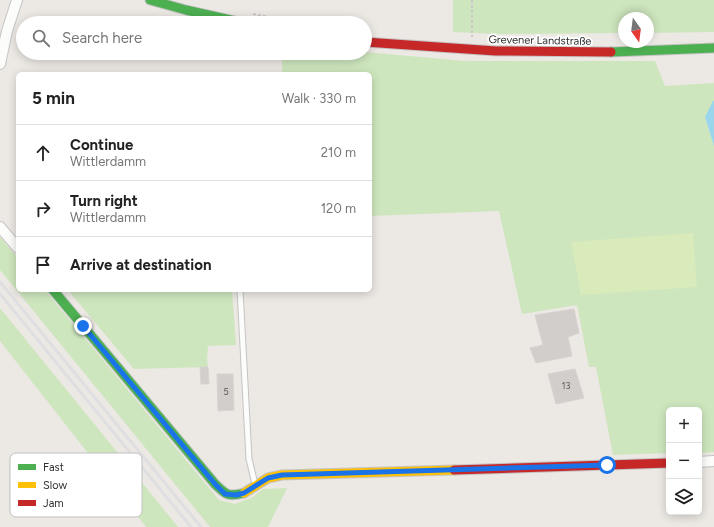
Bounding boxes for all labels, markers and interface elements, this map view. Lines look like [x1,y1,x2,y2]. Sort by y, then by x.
north arrow [618,12,654,48]
search box [16,16,372,60]
icon: search [30,27,52,49]
text: Search here [62,29,142,47]
street label: Grevener Landstraße [488,33,592,48]
text: 5 min [32,88,75,108]
text: Walk · 330 m [282,91,356,106]
text: Continue [70,136,133,154]
icon: ahead [32,142,54,164]
text: 210 m [321,145,356,160]
text: Wittlerdamm [70,154,146,169]
text: Turn right [70,192,138,210]
icon: right [32,198,54,220]
text: 120 m [321,201,356,216]
text: Wittlerdamm [70,210,146,225]
icon: arrive [32,254,54,276]
text: Arrive at destination [70,256,211,274]
route end [74,317,92,335]
house number: 13 [562,380,570,391]
house number: 5 [223,386,229,397]
map controls [666,407,702,515]
button: + [666,407,702,443]
button: − [666,443,702,479]
legend [10,453,142,517]
route start [598,456,616,474]
text: Fast [43,461,64,474]
text: Slow [43,479,67,492]
button: layers [666,479,702,515]
text: Jam [43,497,64,510]

